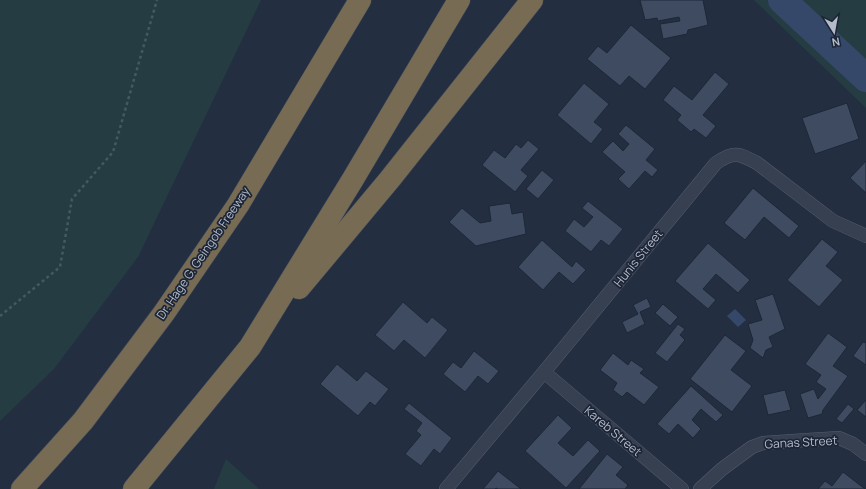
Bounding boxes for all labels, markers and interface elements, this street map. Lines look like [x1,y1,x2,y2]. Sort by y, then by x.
north arrow [814,12,854,52]
text: N [831,34,841,50]
street label: Dr. Hage G. Geingob Freeway [152,183,254,323]
street label: Hunis Street [610,226,667,290]
street label: Kareb Street [581,402,645,460]
street label: Ganas Street [764,432,838,452]

